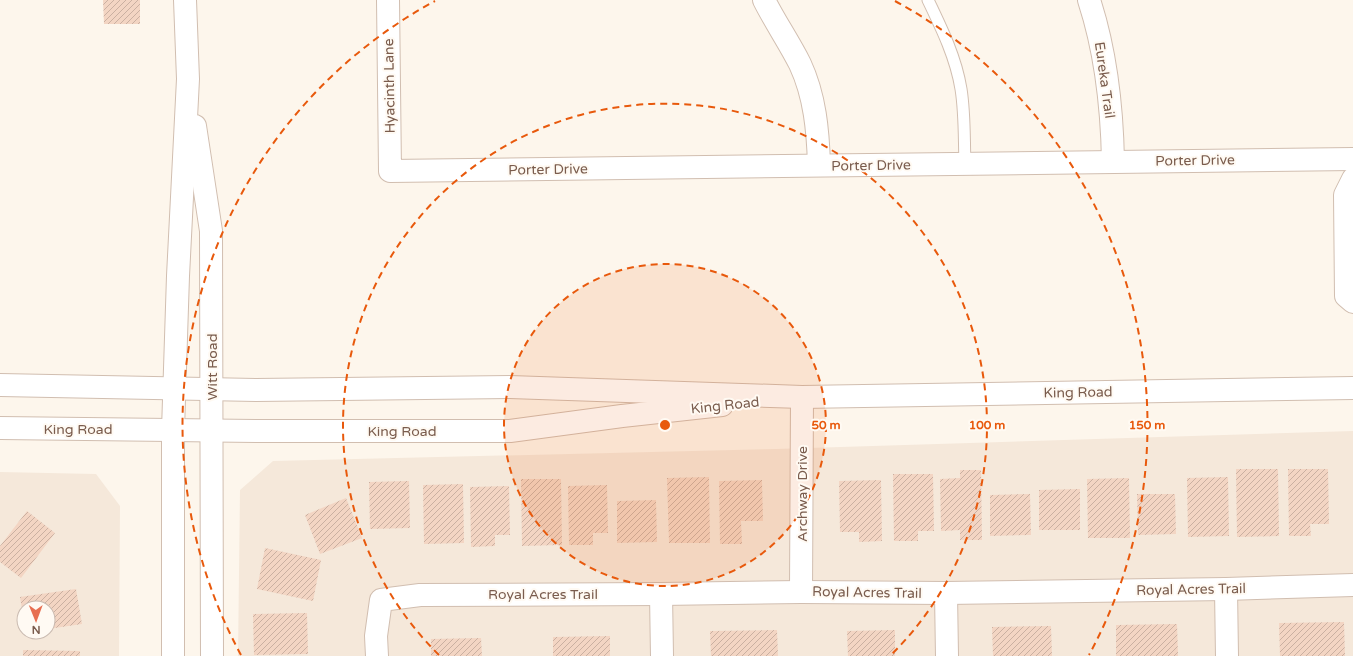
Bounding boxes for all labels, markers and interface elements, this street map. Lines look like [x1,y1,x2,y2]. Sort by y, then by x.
street label: Hyacinth Lane [380,38,399,134]
street label: Eureka Trail [1091,41,1118,120]
street label: Porter Drive [1155,151,1235,170]
street label: Porter Drive [831,156,911,175]
street label: Porter Drive [508,160,588,179]
street label: Witt Road [204,333,221,401]
street label: King Road [1043,383,1113,402]
street label: King Road [690,393,760,418]
centre of rings [658,418,672,432]
text: 50 m [811,418,841,432]
text: 100 m [969,418,1005,432]
text: 150 m [1129,418,1165,432]
street label: King Road [43,421,113,438]
street label: King Road [367,423,437,440]
street label: Archway Drive [794,446,811,542]
street label: Royal Acres Trail [1136,580,1246,599]
street label: Royal Acres Trail [812,583,922,602]
street label: Royal Acres Trail [488,586,598,603]
north arrow [16,600,56,640]
text: N [32,623,41,636]

